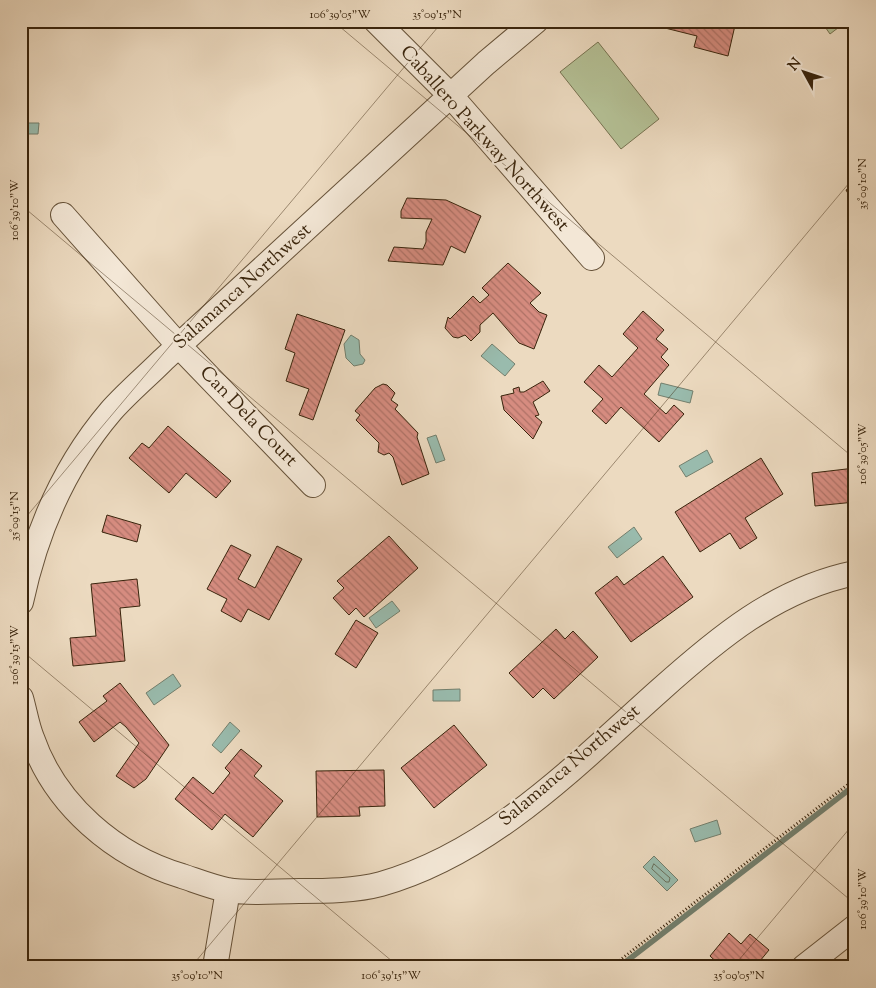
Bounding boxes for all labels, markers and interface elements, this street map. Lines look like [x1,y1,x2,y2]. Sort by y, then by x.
text: 106°39'05"W [310,6,371,24]
text: 35°09'15"N [412,6,462,24]
street label: Caballero Parkway Northwest [393,40,575,238]
north arrow [778,48,828,98]
text: N [784,54,807,76]
text: 35°09'10"N [854,158,872,210]
text: 106°39'10"W [6,179,24,241]
street label: Salamanca Northwest [168,217,318,356]
street label: Can Dela Court [193,361,303,474]
text: 106°39'05"W [854,423,872,485]
text: 35°09'15"N [6,491,24,541]
text: 106°39'15"W [6,625,24,685]
street label: Salamanca Northwest [493,698,647,833]
text: 106°39'10"W [854,868,872,930]
text: 35°09'10"N [171,967,223,985]
text: 106°39'15"W [361,967,421,985]
text: 35°09'05"N [713,967,765,985]

